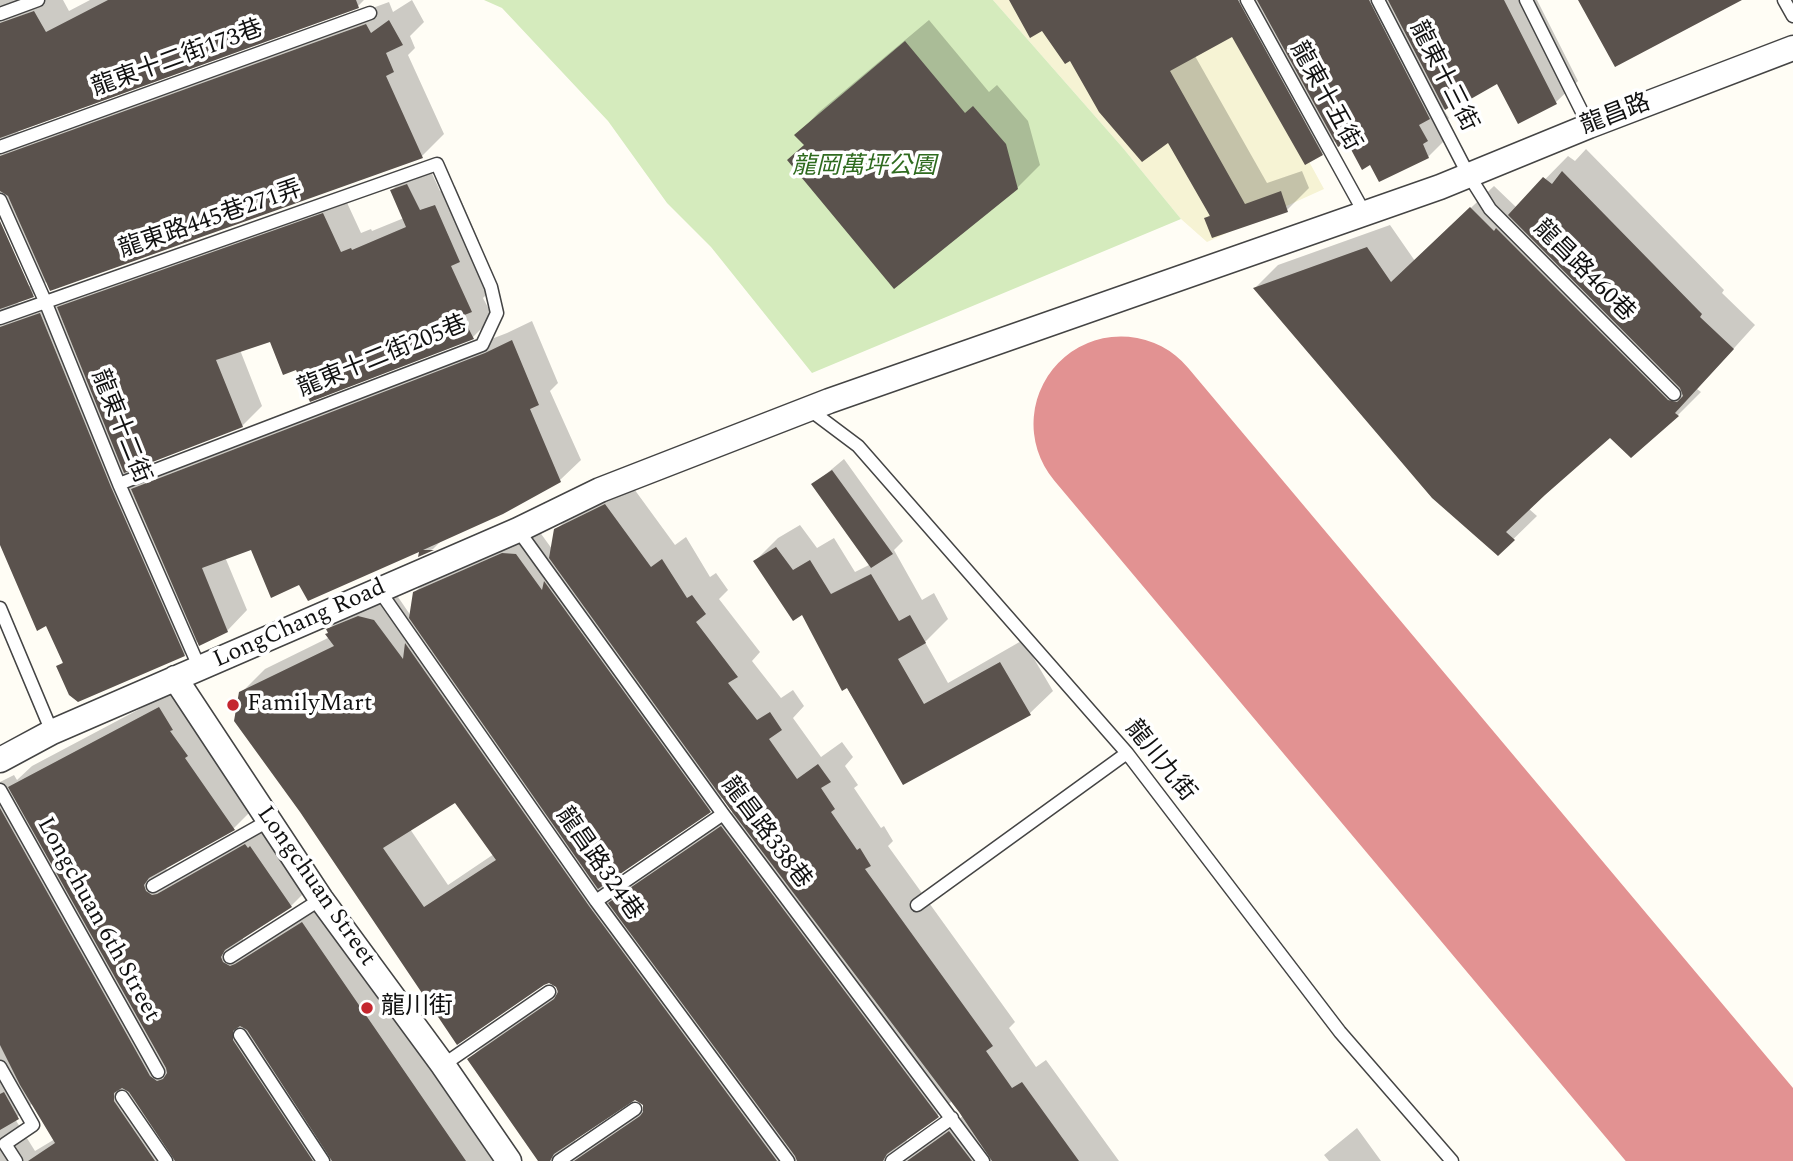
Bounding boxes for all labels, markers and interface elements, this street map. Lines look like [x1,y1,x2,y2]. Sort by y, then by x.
street label: 龍東十二街173巷 [89,16,267,104]
street label: 龍東十三街 [1402,17,1482,137]
street label: 龍東十五街 [1282,38,1366,156]
street label: 龍昌路 [1577,90,1655,142]
park label: 龍岡萬坪公園 [792,154,936,182]
street label: 龍東路445巷271弄 [116,176,306,266]
street label: 龍昌路460巷 [1526,215,1640,329]
street label: 龍東十二街205巷 [294,311,472,405]
street label: 龍東十二街 [83,366,155,488]
street label: LongChang Road [210,574,390,676]
place label: FamilyMart [247,691,372,719]
marker: FamilyMart [225,697,241,713]
street label: 龍川九街 [1118,716,1200,808]
street label: 龍昌路338巷 [714,773,816,895]
street label: Longchuan Street [249,802,381,972]
street label: 龍昌路324巷 [548,803,648,927]
street label: Longchuan 6th Street [29,813,165,1027]
place label: 龍川街 [381,994,453,1022]
marker: 龍川街 [359,1000,375,1016]

